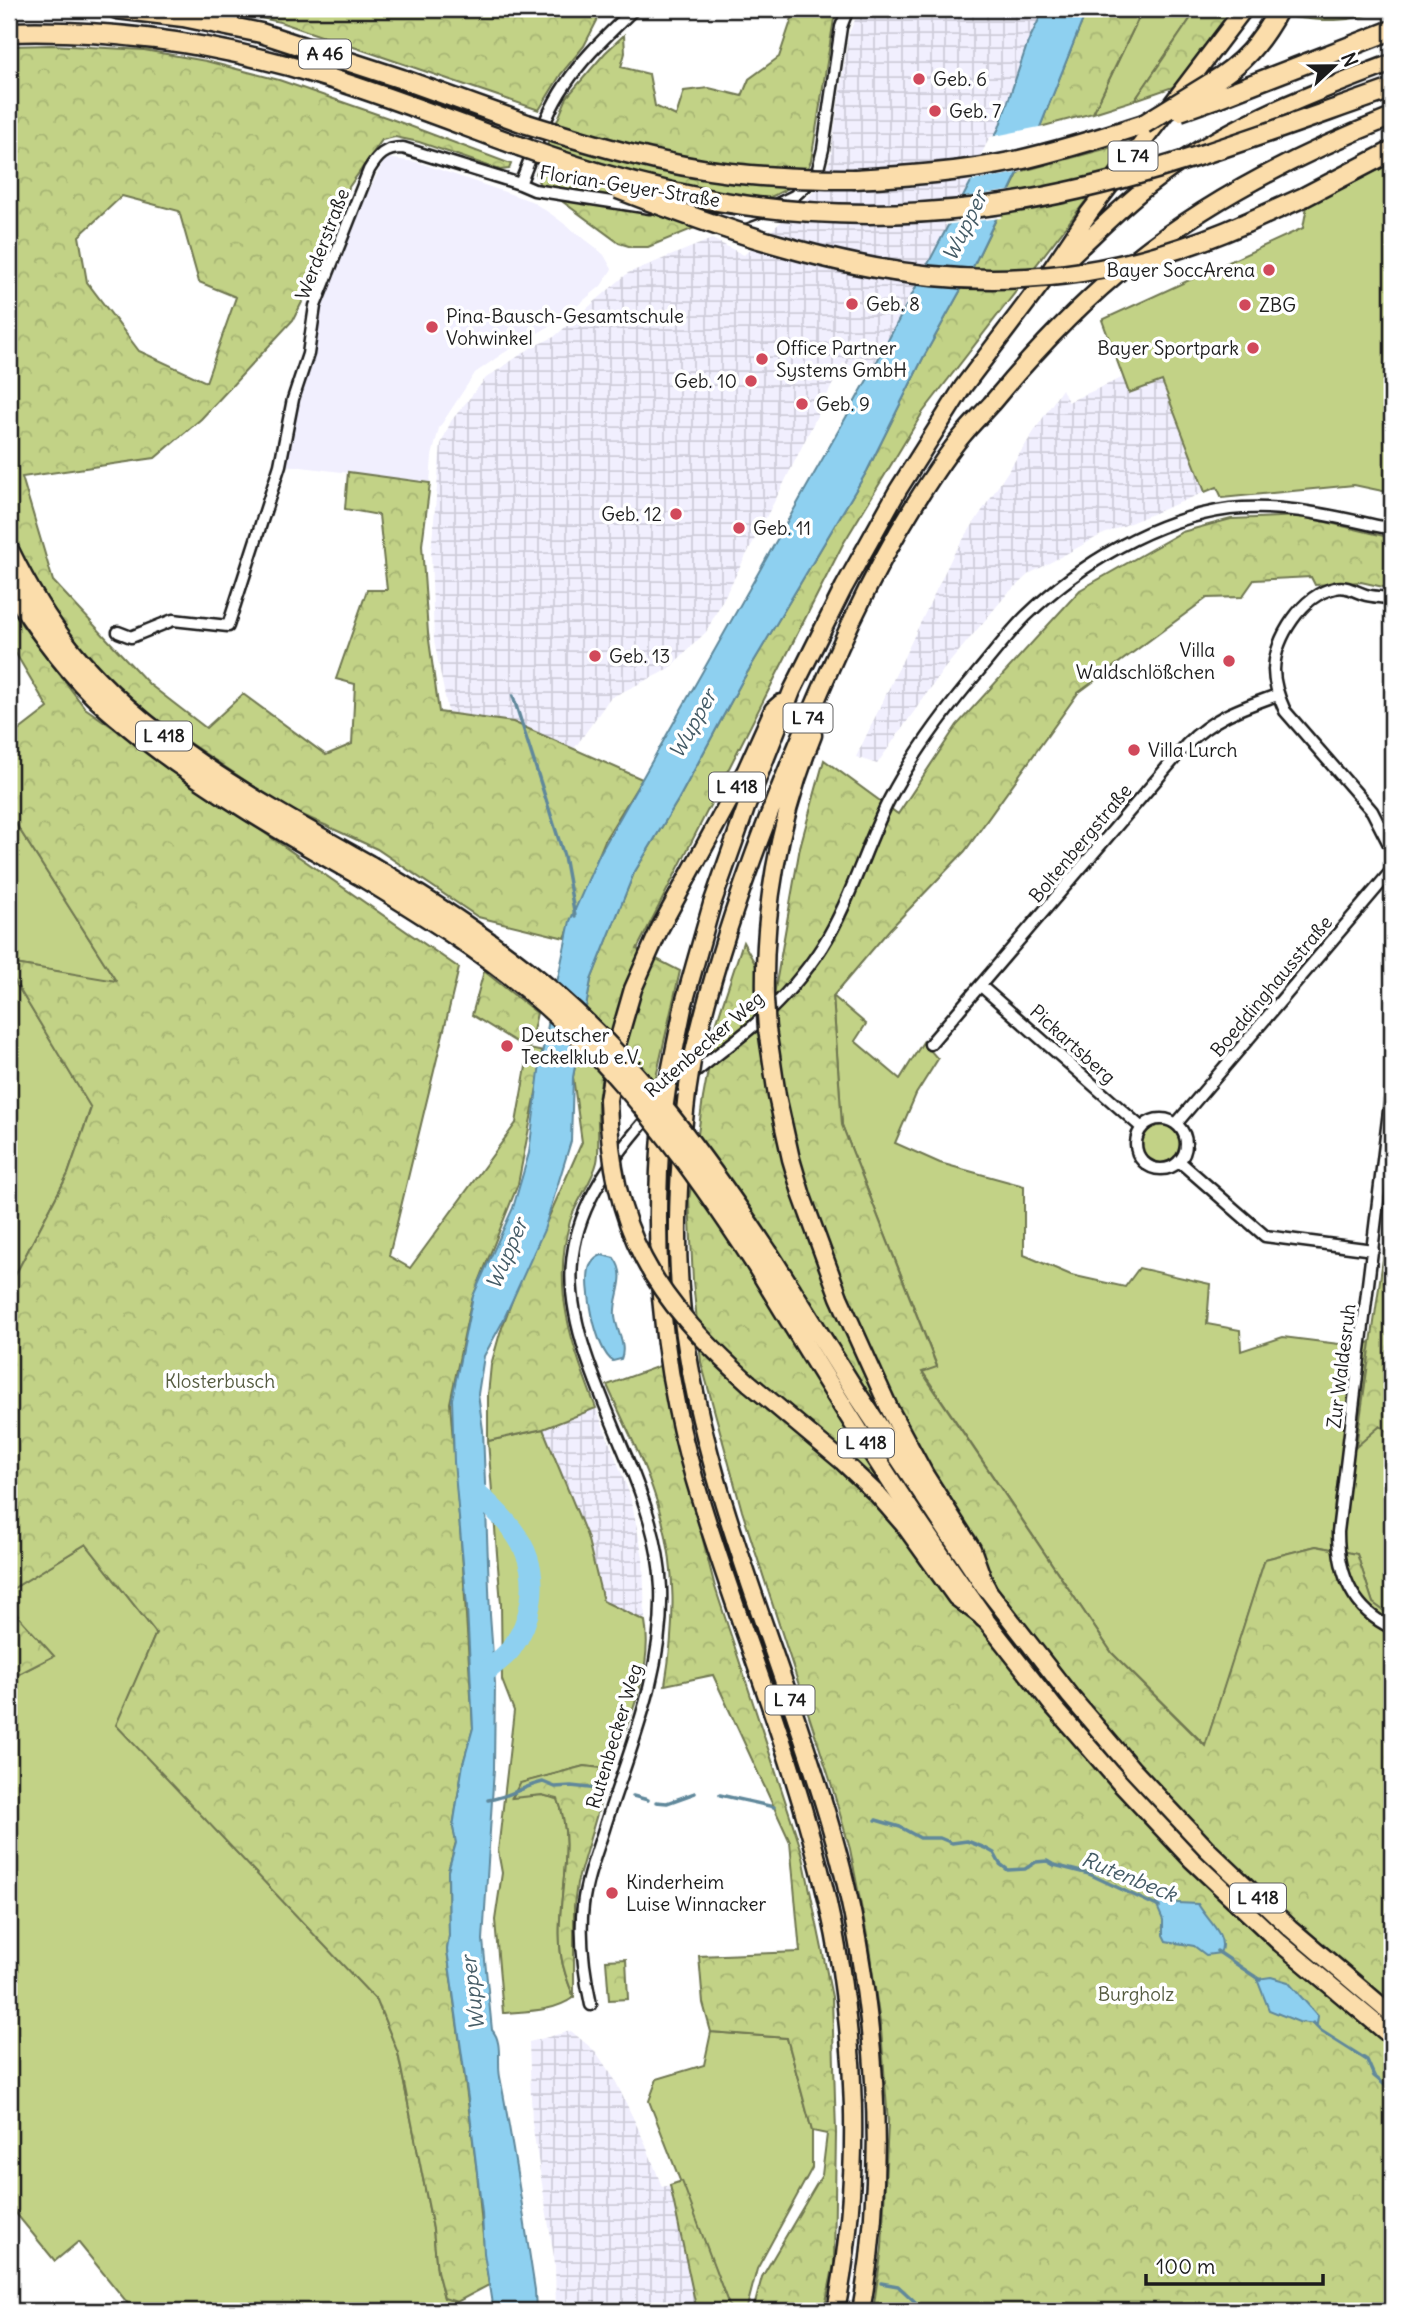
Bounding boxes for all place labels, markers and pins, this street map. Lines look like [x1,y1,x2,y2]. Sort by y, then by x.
place label: Geb. 6 [933,67,987,91]
marker: Geb. 6 [911,71,927,87]
place label: Geb. 7 [949,99,1001,123]
marker: Geb. 7 [927,103,943,119]
place label: Bayer SoccArena [1107,258,1255,282]
marker: Bayer SoccArena [1261,262,1277,278]
place label: Geb. 8 [866,292,920,316]
place label: ZBG [1259,293,1296,317]
marker: Geb. 8 [844,296,860,312]
marker: ZBG [1237,297,1253,313]
place label: Pina-Bausch-Gesamtschule Vohwinkel [446,304,684,350]
marker: Pina-Bausch-Gesamtschule Vohwinkel [424,319,440,335]
place label: Office Partner Systems GmbH [776,336,907,382]
place label: Bayer Sportpark [1097,336,1239,360]
marker: Bayer Sportpark [1245,340,1261,356]
marker: Office Partner Systems GmbH [754,351,770,367]
place label: Geb. 10 [674,369,737,393]
marker: Geb. 10 [743,373,759,389]
place label: Geb. 9 [816,392,870,416]
marker: Geb. 9 [794,396,810,412]
place label: Geb. 12 [601,502,662,526]
marker: Geb. 12 [668,506,684,522]
place label: Geb. 11 [753,516,811,540]
marker: Geb. 11 [731,520,747,536]
place label: Villa Waldschlößchen [1076,638,1215,684]
place label: Geb. 13 [609,644,670,668]
marker: Geb. 13 [587,648,603,664]
marker: Villa Waldschlößchen [1221,653,1237,669]
place label: Villa Lurch [1148,738,1237,762]
marker: Villa Lurch [1126,742,1142,758]
place label: Deutscher Teckelklub e.V. [521,1023,642,1069]
marker: Deutscher Teckelklub e.V. [499,1038,515,1054]
place label: Kinderheim Luise Winnacker [626,1870,767,1916]
marker: Kinderheim Luise Winnacker [604,1885,620,1901]

